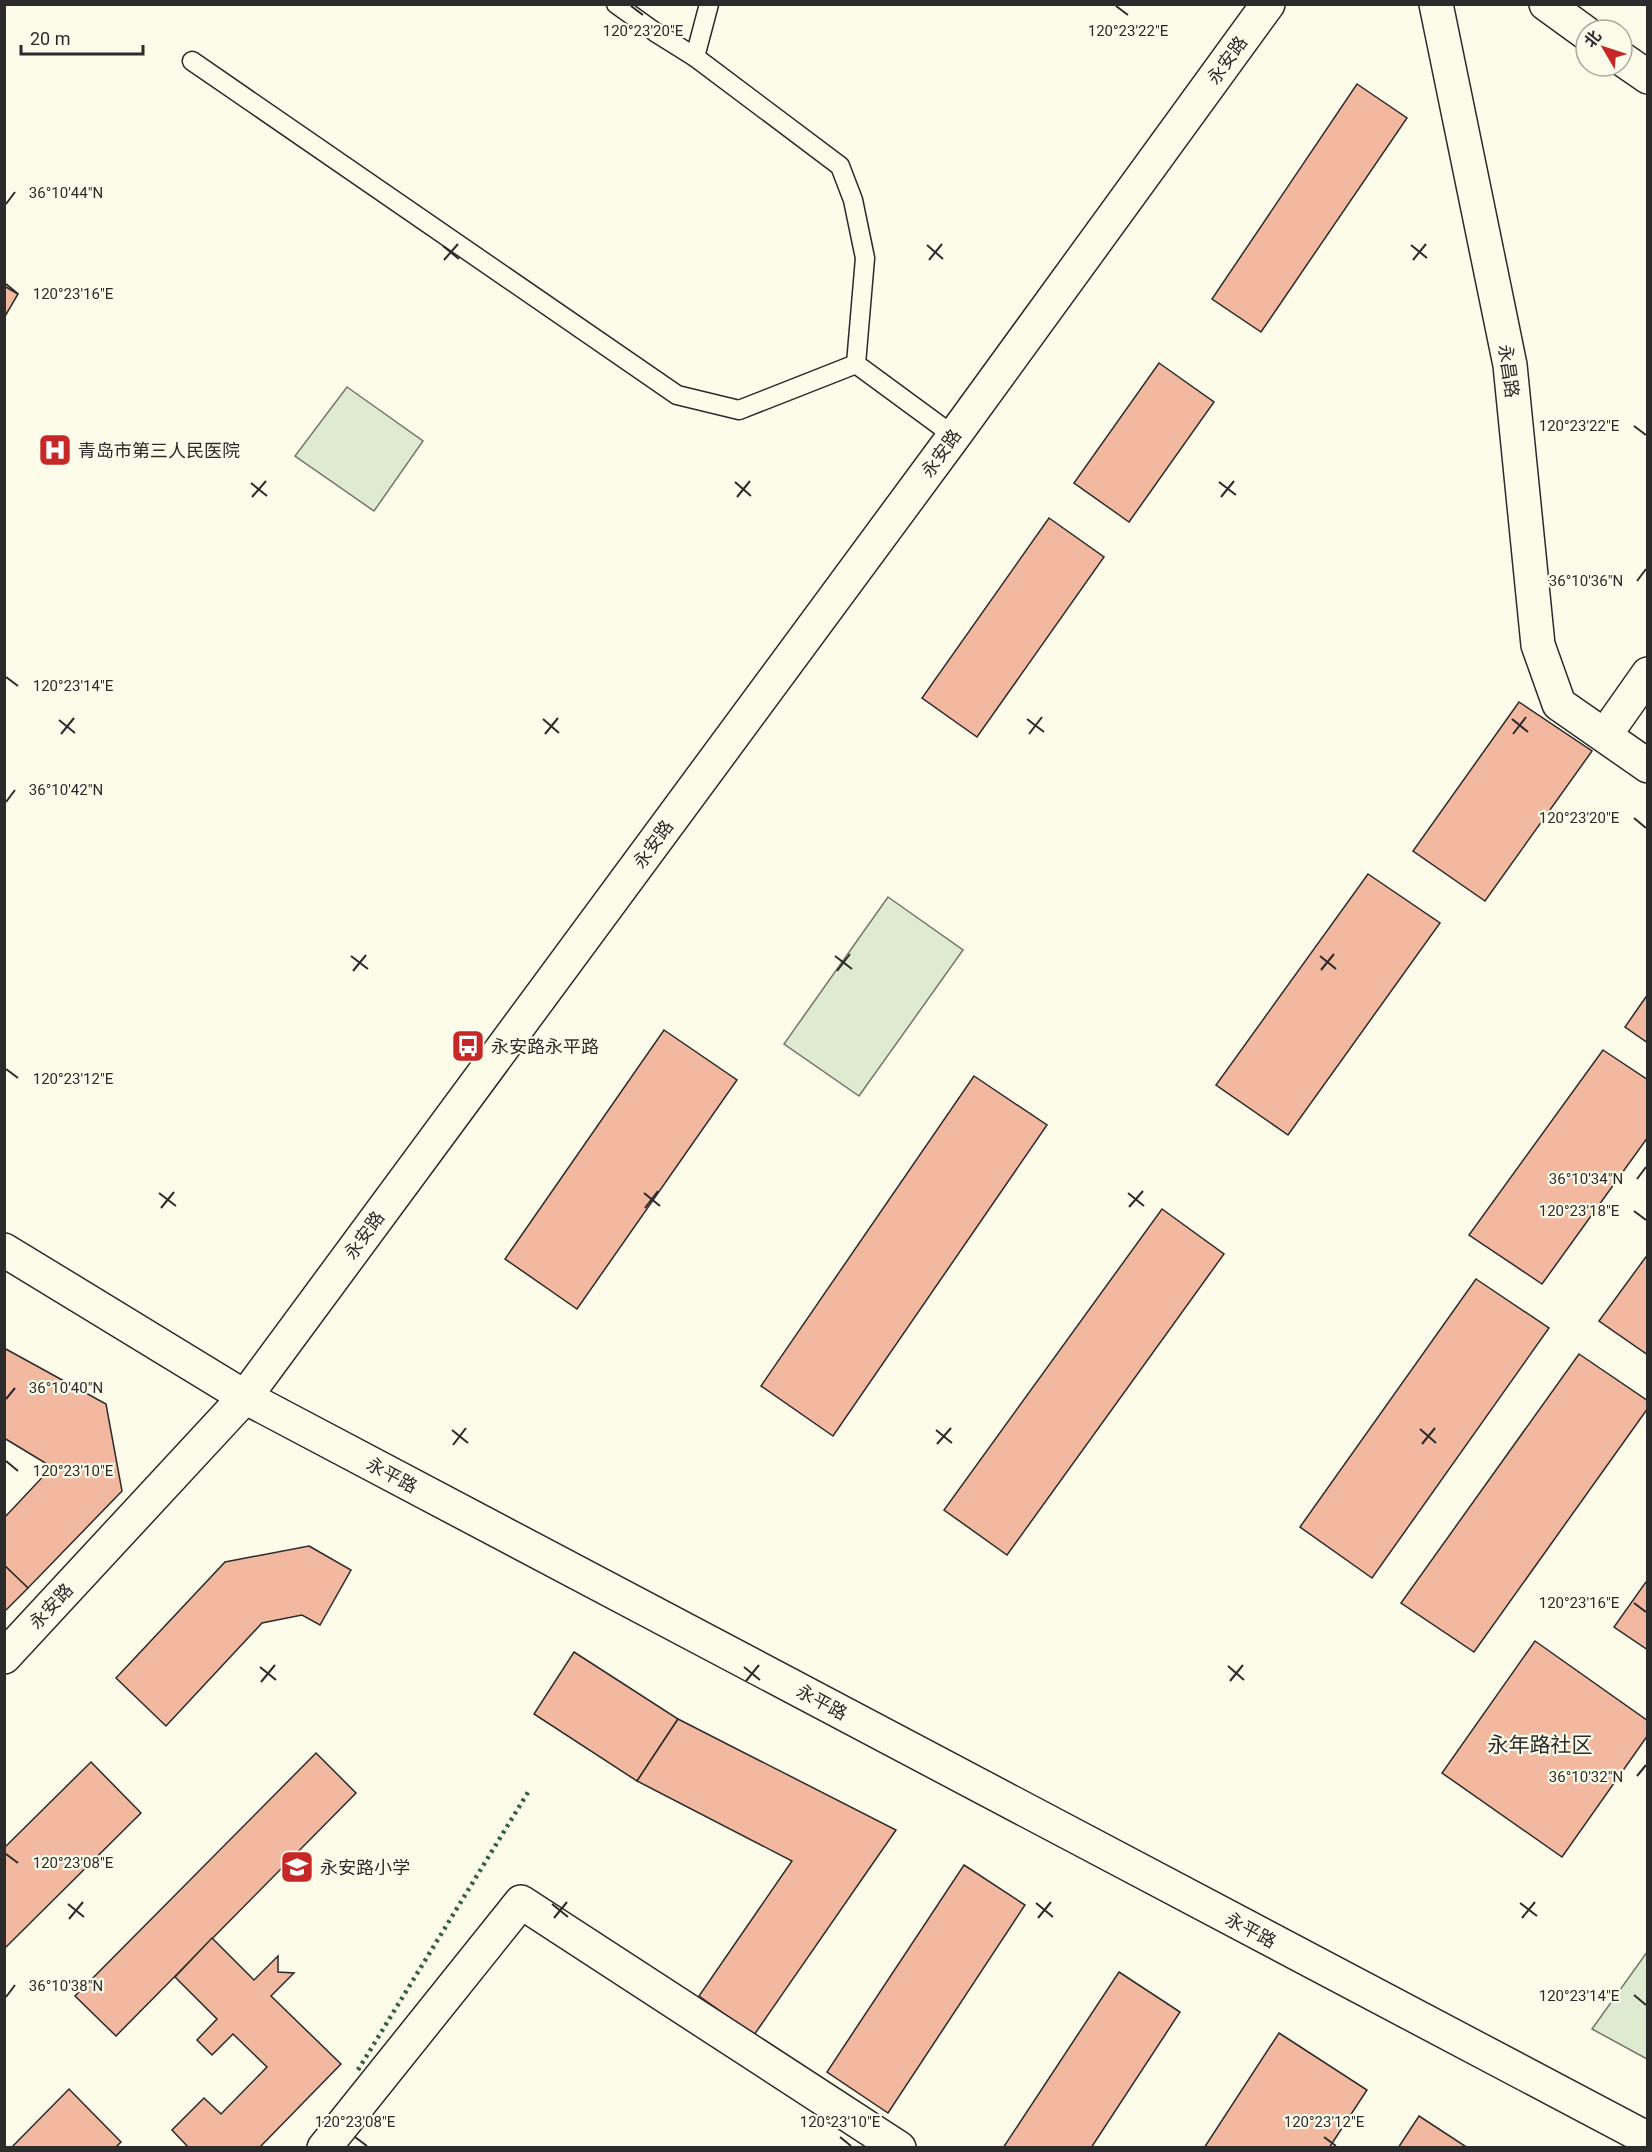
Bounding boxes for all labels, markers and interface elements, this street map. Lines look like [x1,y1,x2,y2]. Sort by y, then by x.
scale bar [21,18,142,56]
north arrow [1574,18,1634,78]
text: 120°23'20"E [603,22,684,40]
text: 120°23'22"E [1088,22,1169,40]
text: 北 [1580,27,1605,51]
text: 20 m [30,28,70,49]
street label: 永安路 [1203,32,1251,88]
text: 36°10'44"N [29,184,103,202]
text: 120°23'16"E [33,285,114,303]
street label: 永昌路 [1495,343,1523,399]
text: 120°23'22"E [1539,417,1620,435]
street label: 永安路 [917,425,965,481]
hospital icon: 青岛市第三人民医院 [37,432,73,468]
place label: 青岛市第三人民医院 [78,440,240,461]
text: 36°10'36"N [1549,572,1623,590]
text: 120°23'14"E [33,677,114,695]
text: 36°10'42"N [29,781,103,799]
text: 120°23'20"E [1539,809,1620,827]
street label: 永安路 [629,816,677,872]
bus stop icon: 永安路永平路 [450,1028,486,1064]
place label: 永安路永平路 [491,1036,599,1057]
text: 120°23'12"E [33,1070,114,1088]
text: 36°10'34"N [1549,1170,1623,1188]
text: 120°23'18"E [1539,1202,1620,1220]
street label: 永安路 [340,1207,388,1263]
text: 36°10'40"N [29,1379,103,1397]
street label: 永平路 [363,1453,421,1497]
text: 120°23'10"E [33,1462,114,1480]
street label: 永安路 [25,1579,77,1633]
text: 120°23'16"E [1539,1594,1620,1612]
street label: 永平路 [793,1680,851,1724]
district label: 永年路社区 [1488,1733,1593,1757]
text: 36°10'32"N [1549,1768,1623,1786]
school or university icon: 永安路小学 [279,1849,315,1885]
text: 120°23'08"E [33,1854,114,1872]
place label: 永安路小学 [320,1857,410,1878]
street label: 永平路 [1222,1908,1280,1952]
text: 36°10'38"N [29,1977,103,1995]
text: 120°23'14"E [1539,1987,1620,2005]
text: 120°23'08"E [315,2113,396,2131]
text: 120°23'10"E [800,2113,881,2131]
text: 120°23'12"E [1284,2113,1365,2131]

